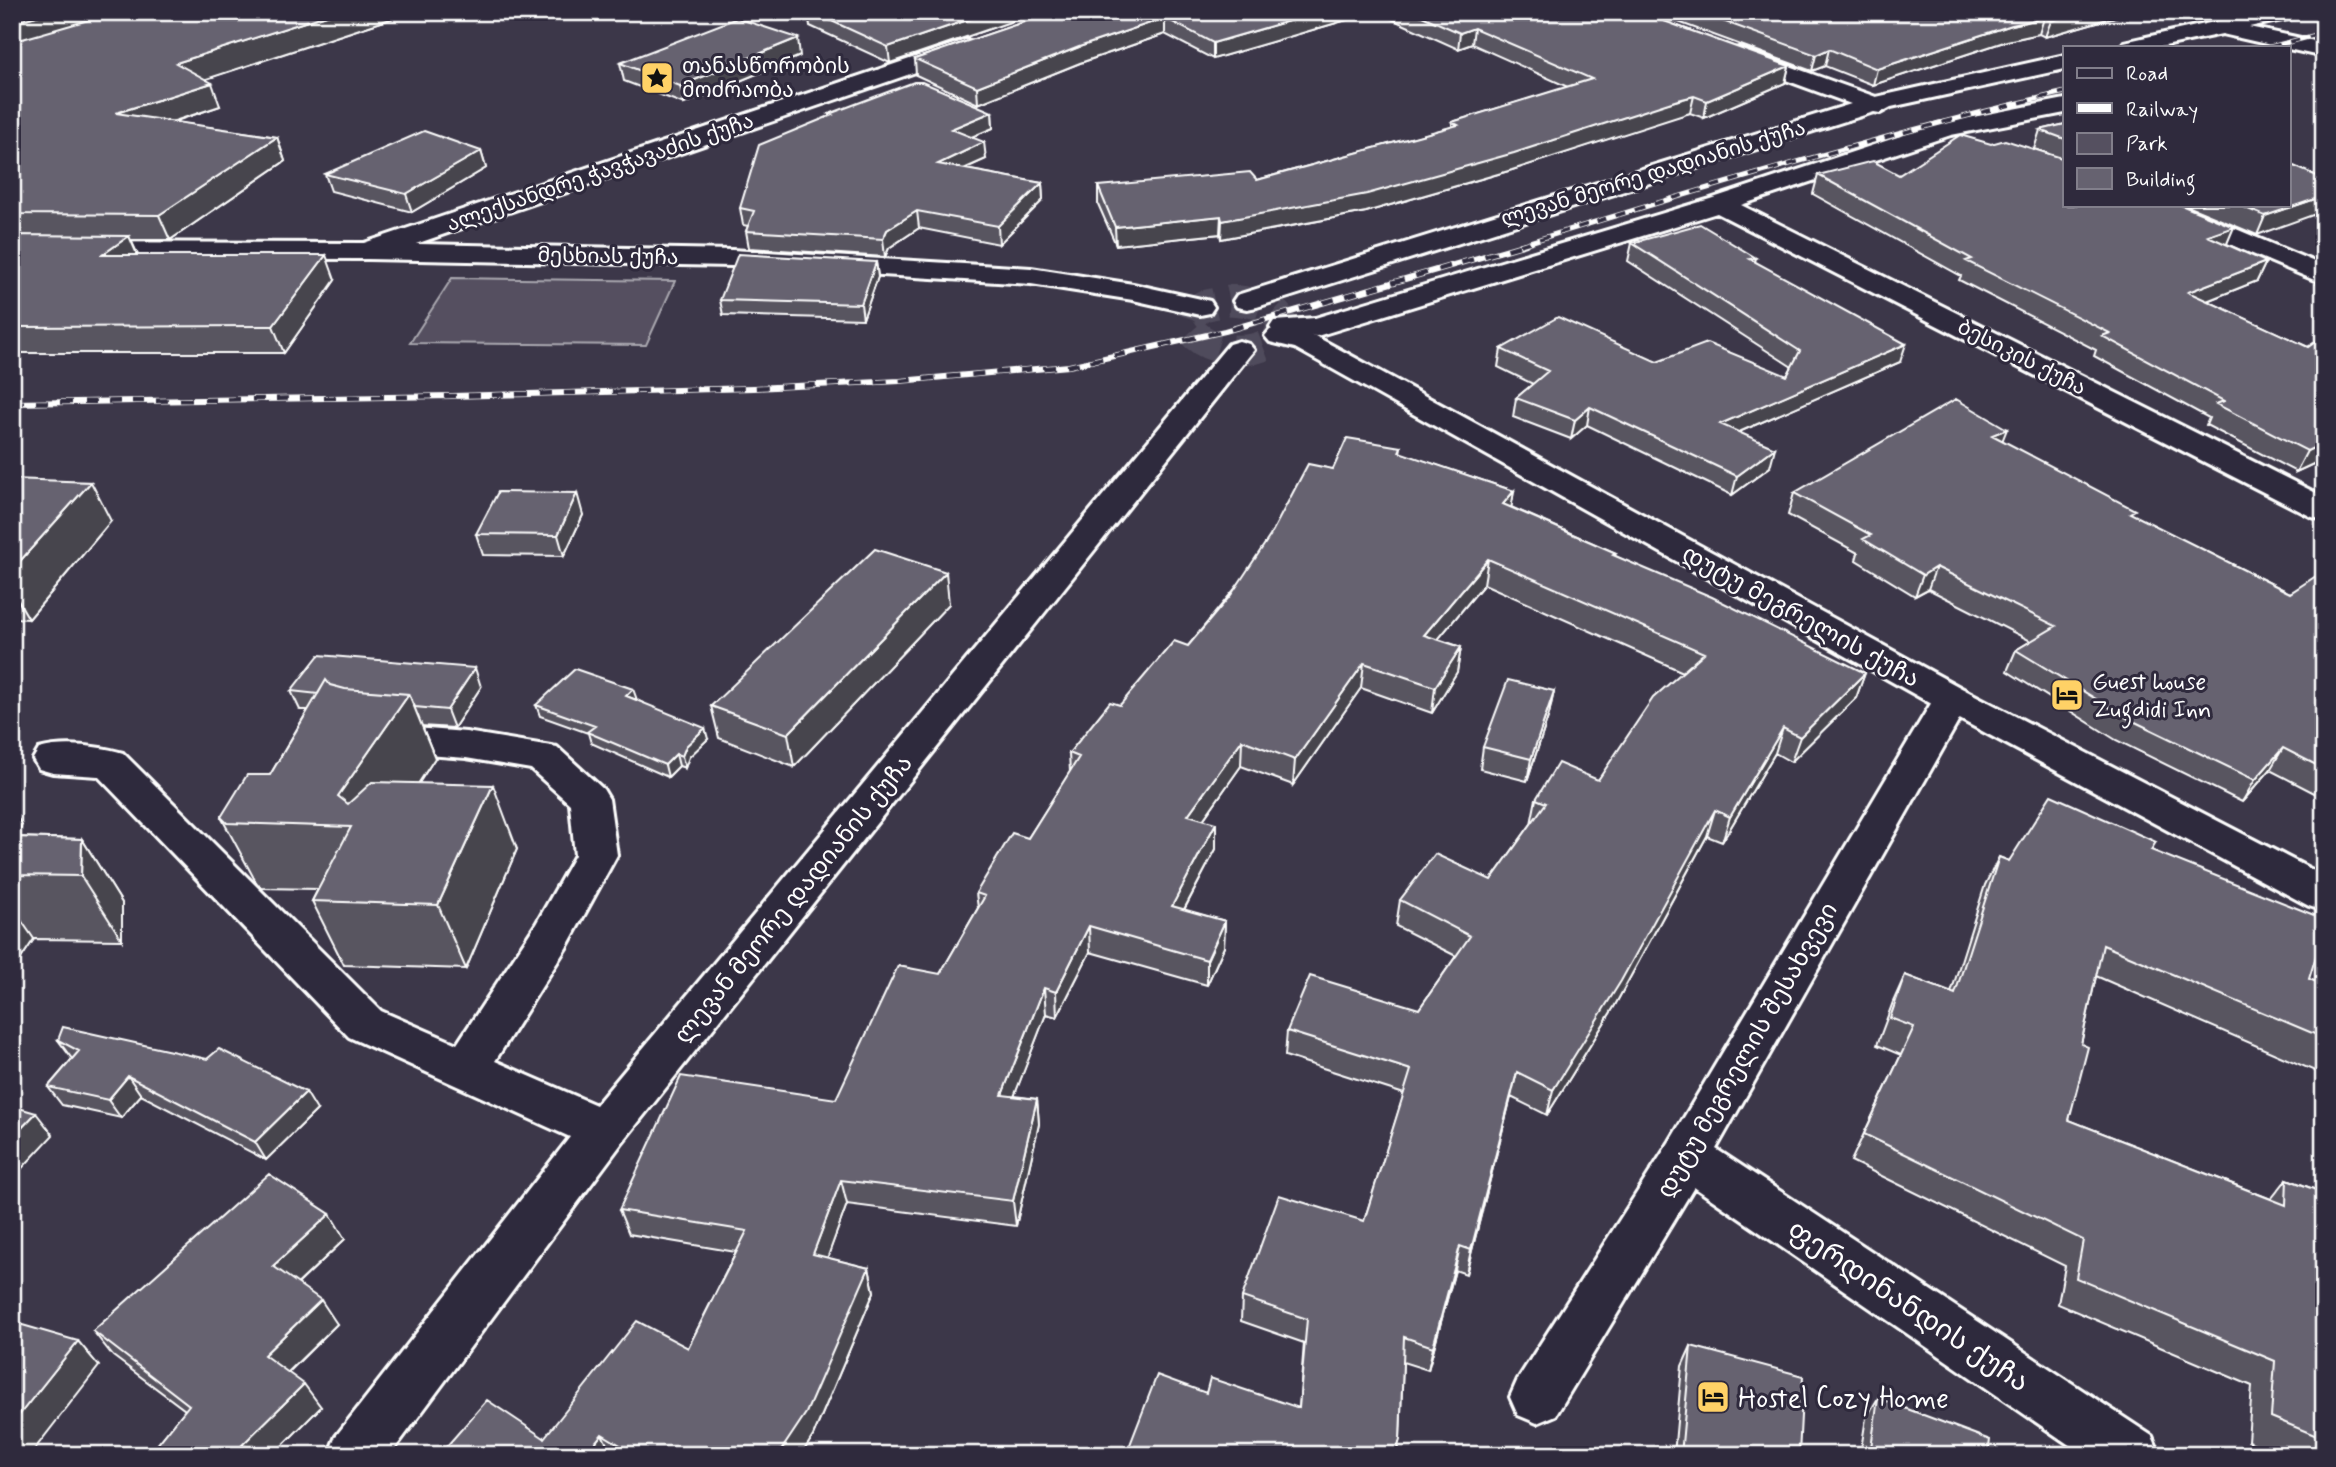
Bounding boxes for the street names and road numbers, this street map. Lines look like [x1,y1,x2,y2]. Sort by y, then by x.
street label: ალექსანდრე ჭავჭავაძის ქუჩა [443,107,757,239]
street label: ლევან მეორე დადიანის ქუჩა [1498,114,1809,234]
street label: მესხიას ქუჩა [537,242,679,272]
street label: ბესიკის ქუჩა [1952,313,2091,402]
street label: დუტუ მეგრელის ქუჩა [1676,539,1925,696]
street label: ლევან მეორე დადიანის ქუჩა [668,749,920,1051]
street label: დუტუ მეგრელის შესახვევი [1651,897,1846,1204]
street label: ფერდინანდის ქუჩა [1780,1212,2036,1402]

